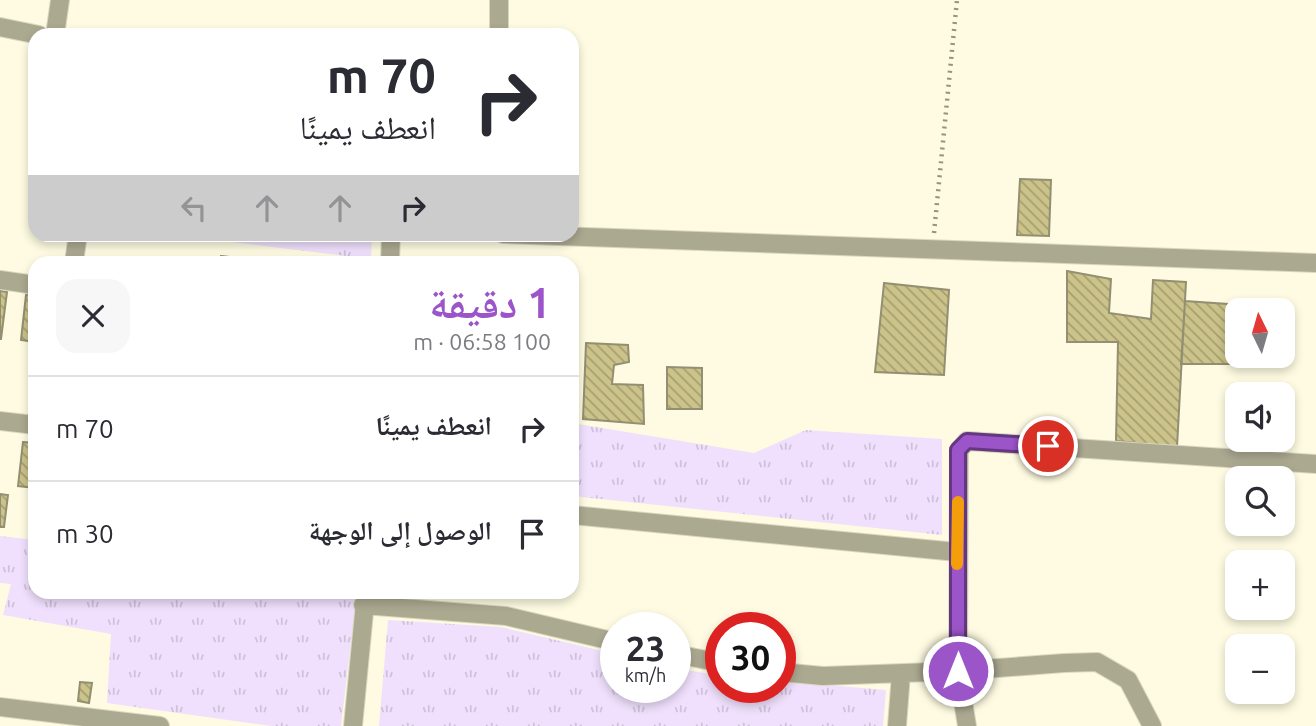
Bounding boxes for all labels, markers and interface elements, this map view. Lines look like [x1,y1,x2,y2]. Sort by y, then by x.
text: 70 m [327,47,436,102]
icon: right [460,56,551,147]
text: انعطف يمينًا [300,109,436,145]
icon: left [175,189,213,227]
icon: ahead [248,189,286,227]
icon: ahead [321,189,359,227]
icon: right [394,189,432,227]
button: close [56,279,130,353]
text: 1 دقيقة [429,279,551,326]
north arrow [1225,298,1295,368]
map controls [1225,298,1295,704]
text: 100 m · 06:58 [413,329,551,354]
button: sound [1225,382,1295,452]
icon: right [513,410,551,448]
text: انعطف يمينًا [376,411,492,440]
text: 70 m [56,414,114,443]
pin [1018,416,1078,476]
icon: arrive [1029,427,1067,465]
button: search [1225,466,1295,536]
icon: arrive [513,515,551,553]
text: الوصول إلى الوجهة [309,516,492,545]
text: 30 m [56,519,114,548]
button: + [1225,550,1295,620]
speed limit sign: 30 [705,612,796,703]
text: 23 [626,628,665,668]
position arrow [921,634,995,708]
button: − [1225,634,1295,704]
text: km/h [625,665,666,685]

